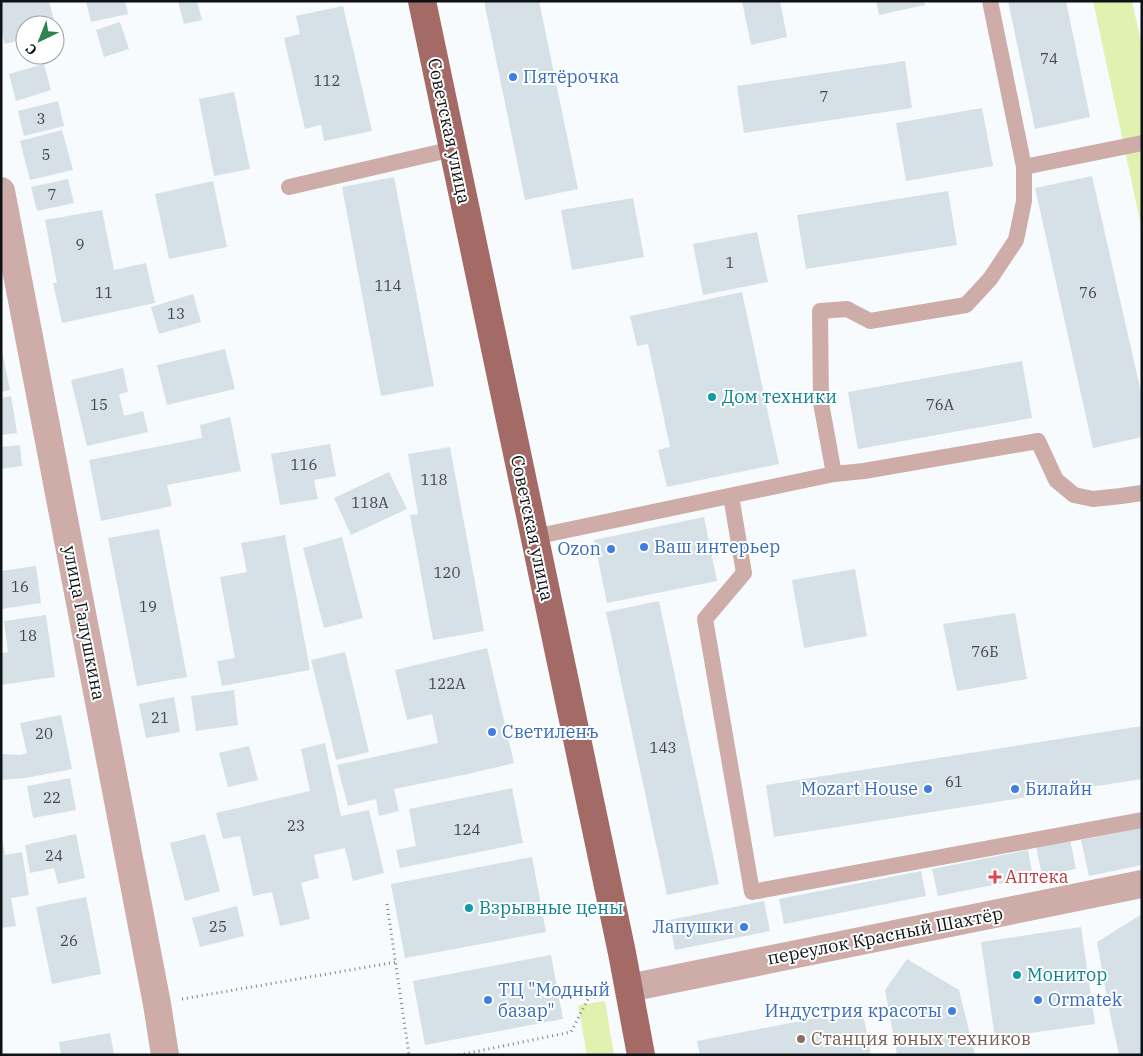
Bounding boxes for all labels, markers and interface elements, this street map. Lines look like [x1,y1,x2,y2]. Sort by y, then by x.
north arrow [15,15,65,65]
text: С [22,40,41,59]
house number: 74 [1040,49,1058,68]
street label: Советская улица [423,56,476,206]
place label: Пятёрочка [523,65,619,88]
house number: 112 [313,71,341,90]
marker: Пятёрочка [507,71,519,83]
house number: 7 [819,87,829,106]
house number: 3 [36,109,46,128]
house number: 5 [41,145,51,164]
house number: 7 [47,185,57,204]
house number: 9 [75,235,85,254]
house number: 1 [725,253,735,272]
house number: 114 [374,276,402,295]
house number: 11 [95,283,113,302]
house number: 76 [1079,283,1097,302]
house number: 13 [167,304,185,323]
place label: Дом техники [722,385,837,408]
marker: Дом техники [706,391,718,403]
house number: 15 [90,395,108,414]
house number: 76А [926,395,955,414]
street label: Советская улица [506,453,559,603]
house number: 116 [290,455,318,474]
house number: 118 [420,470,448,489]
house number: 118А [351,493,389,512]
place label: Ваш интерьер [654,535,780,558]
place label: Ozon [557,537,601,560]
marker: Ваш интерьер [638,541,650,553]
marker: Ozon [605,543,617,555]
street label: улица Галушкина [58,544,111,702]
house number: 120 [433,563,461,582]
house number: 16 [11,577,29,596]
house number: 19 [139,597,157,616]
house number: 18 [19,626,37,645]
house number: 76Б [971,642,999,661]
house number: 122А [428,674,466,693]
house number: 21 [151,708,169,727]
place label: Светиленъ [502,720,599,743]
house number: 20 [35,724,53,743]
marker: Светиленъ [486,726,498,738]
house number: 143 [649,738,677,757]
house number: 61 [945,772,963,791]
place label: Mozart House [801,777,918,800]
place label: Билайн [1025,777,1093,800]
marker: Mozart House [922,783,934,795]
marker: Билайн [1009,783,1021,795]
house number: 22 [43,788,61,807]
house number: 23 [287,816,305,835]
house number: 124 [453,820,481,839]
house number: 24 [45,846,63,865]
place label: Аптека [1005,865,1069,888]
marker: Аптека [989,871,1001,883]
place label: Взрывные цены [479,896,624,919]
street label: переулок Красный Шахтёр [765,901,1005,970]
marker: Взрывные цены [463,902,475,914]
place label: Лапушки [652,915,734,938]
house number: 25 [209,917,227,936]
marker: Лапушки [738,921,750,933]
house number: 26 [60,931,78,950]
place label: Монитор [1027,963,1107,986]
marker: Монитор [1011,969,1023,981]
place label: ТЦ "Модный базар" [498,978,610,1022]
place label: Ormatek [1048,988,1123,1011]
marker: ТЦ "Модный базар" [482,994,494,1006]
marker: Ormatek [1032,994,1044,1006]
place label: Индустрия красоты [764,999,942,1022]
marker: Индустрия красоты [946,1005,958,1017]
place label: Станция юных техников [811,1027,1031,1050]
marker: Станция юных техников [795,1033,807,1045]

